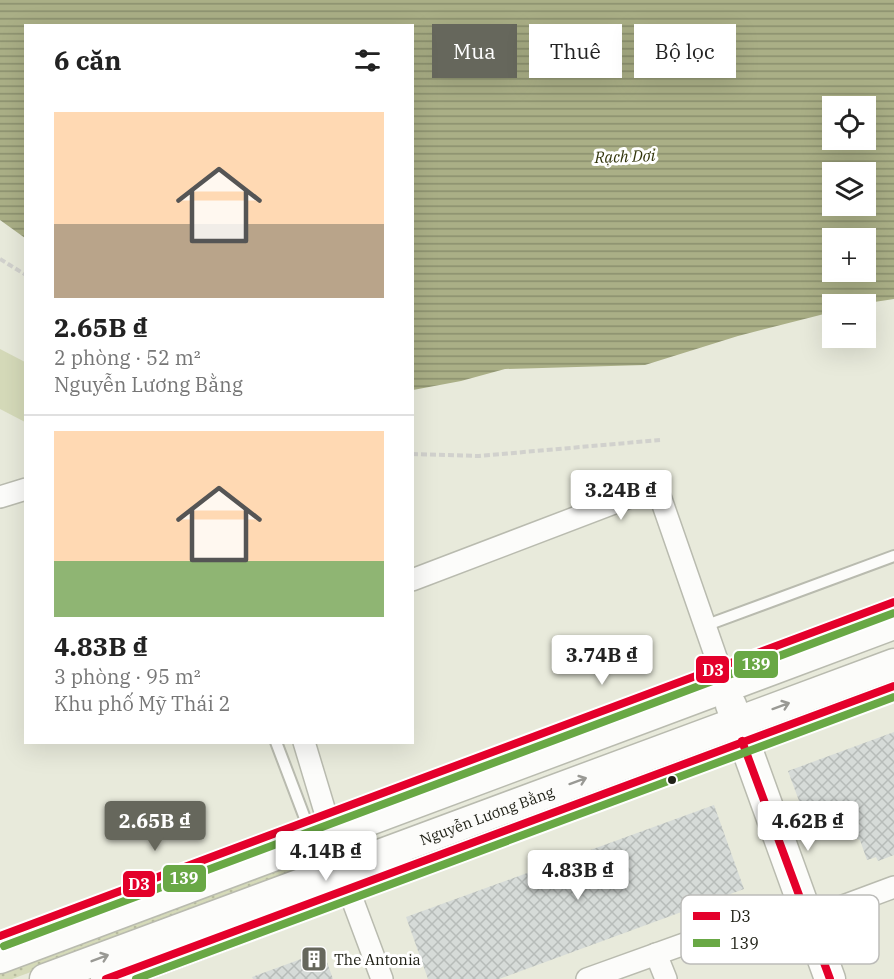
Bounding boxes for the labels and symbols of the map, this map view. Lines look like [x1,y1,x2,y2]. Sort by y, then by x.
water label: Rạch Dơi [593,145,656,167]
pin: 3.24B ₫ [566,470,676,521]
pin: 3.74B ₫ [547,635,657,686]
line badge: 139 [733,650,779,679]
text: 139 [742,654,770,674]
line badge: D3 [695,655,730,684]
text: D3 [702,660,724,680]
one-way arrow [771,700,790,711]
unlabelled marker [666,774,678,786]
one-way arrow [568,775,587,786]
street label: Nguyễn Lương Bằng [417,782,556,849]
pin: 2.65B ₫ [100,801,210,852]
pin: 4.62B ₫ [753,801,863,852]
pin: 4.14B ₫ [271,831,381,882]
pin: 4.83B ₫ [523,850,633,901]
line badge: 139 [162,864,207,893]
text: 139 [170,868,198,888]
line badge: D3 [122,870,156,898]
text: D3 [128,874,150,894]
legend [681,895,879,964]
text: D3 [730,906,751,926]
text: 139 [730,933,759,953]
building icon: The Antonia [299,944,329,974]
place label: The Antonia [334,950,421,969]
one-way arrow [90,952,109,963]

